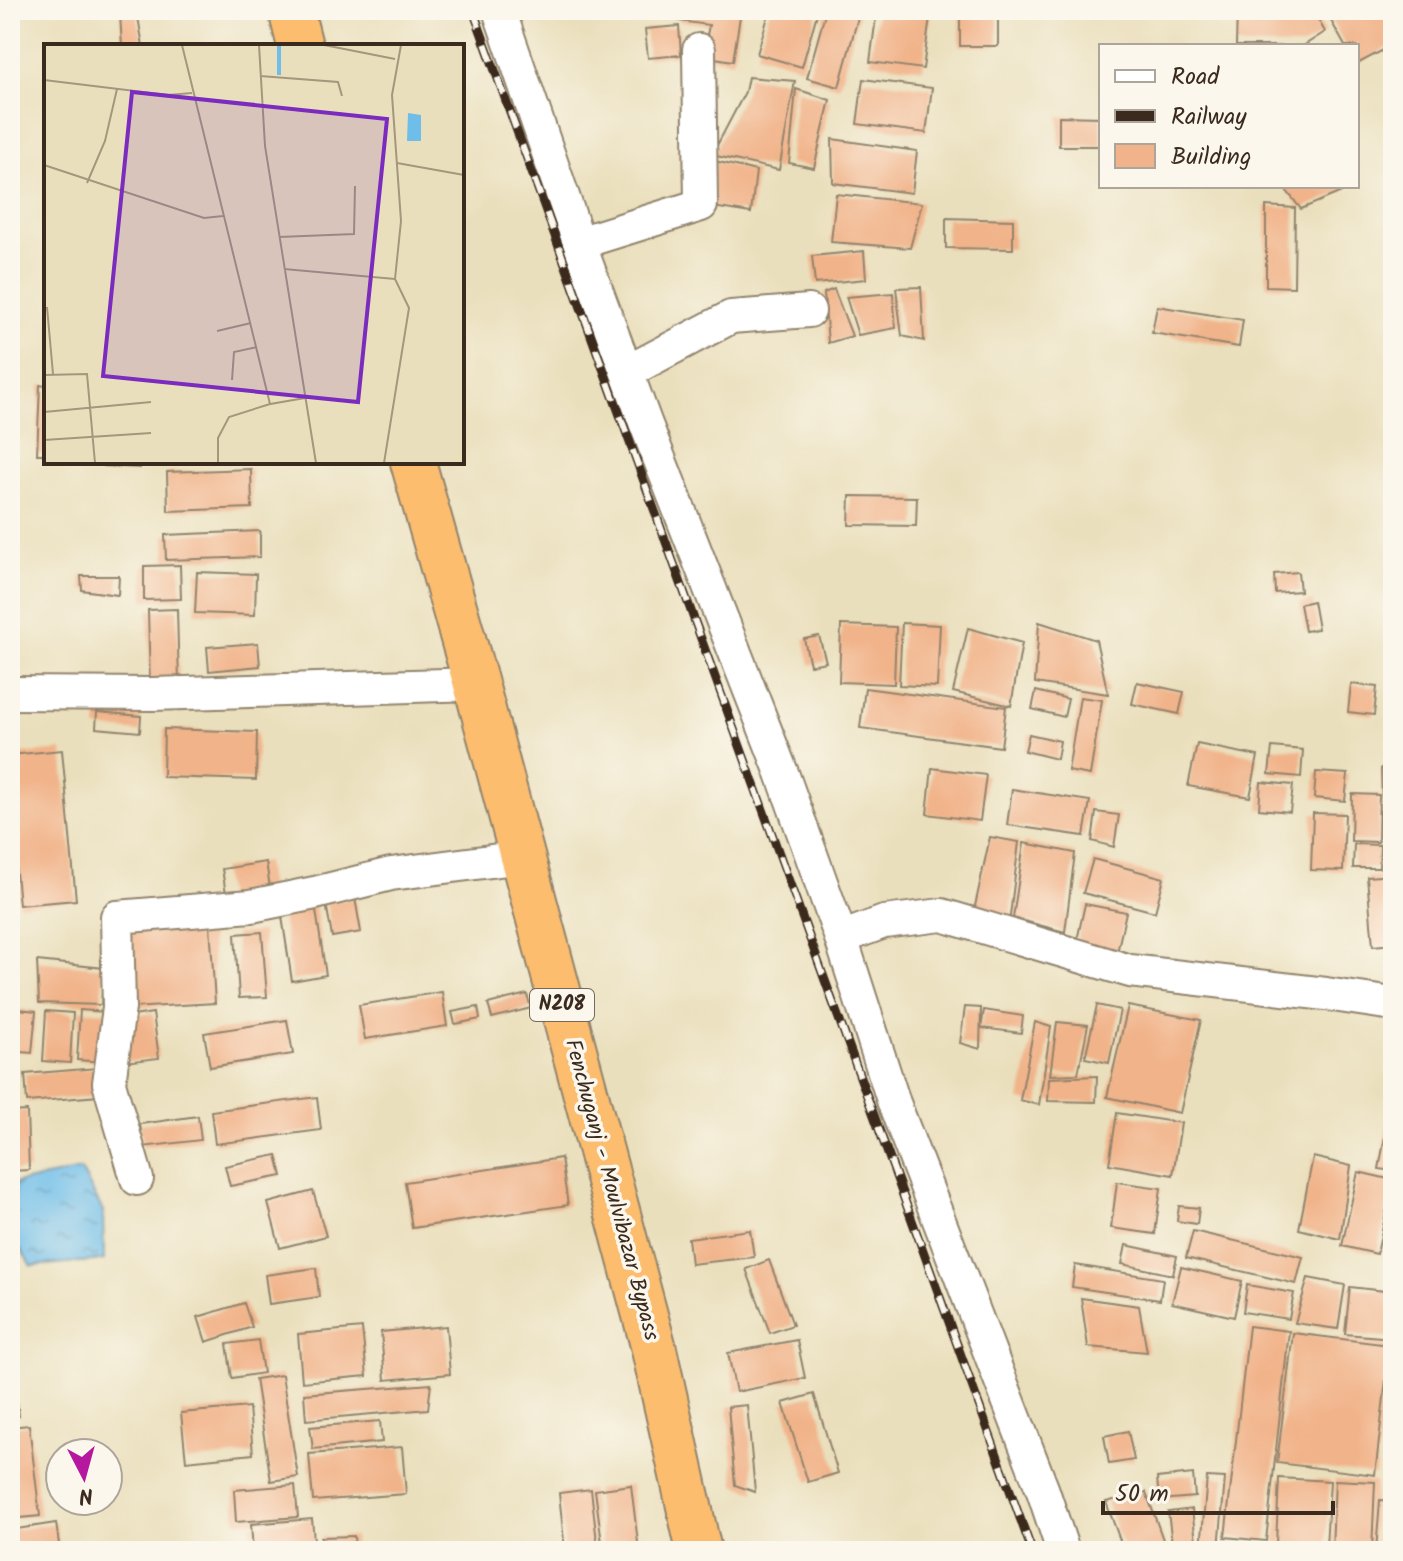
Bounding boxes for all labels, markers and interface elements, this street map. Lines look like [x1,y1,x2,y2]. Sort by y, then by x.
inset map [44,44,464,464]
legend [1099,44,1359,188]
text: Road [1171,58,1220,97]
text: Railway [1171,98,1247,137]
text: Building [1171,138,1251,177]
road number: N208 [530,989,594,1021]
street label: Fenchuganj - Moulvibazar Bypass [554,1035,668,1345]
north arrow [44,1437,124,1517]
scale bar [1103,1465,1333,1515]
text: 50 m [1115,1475,1169,1514]
text: N [77,1476,95,1513]

